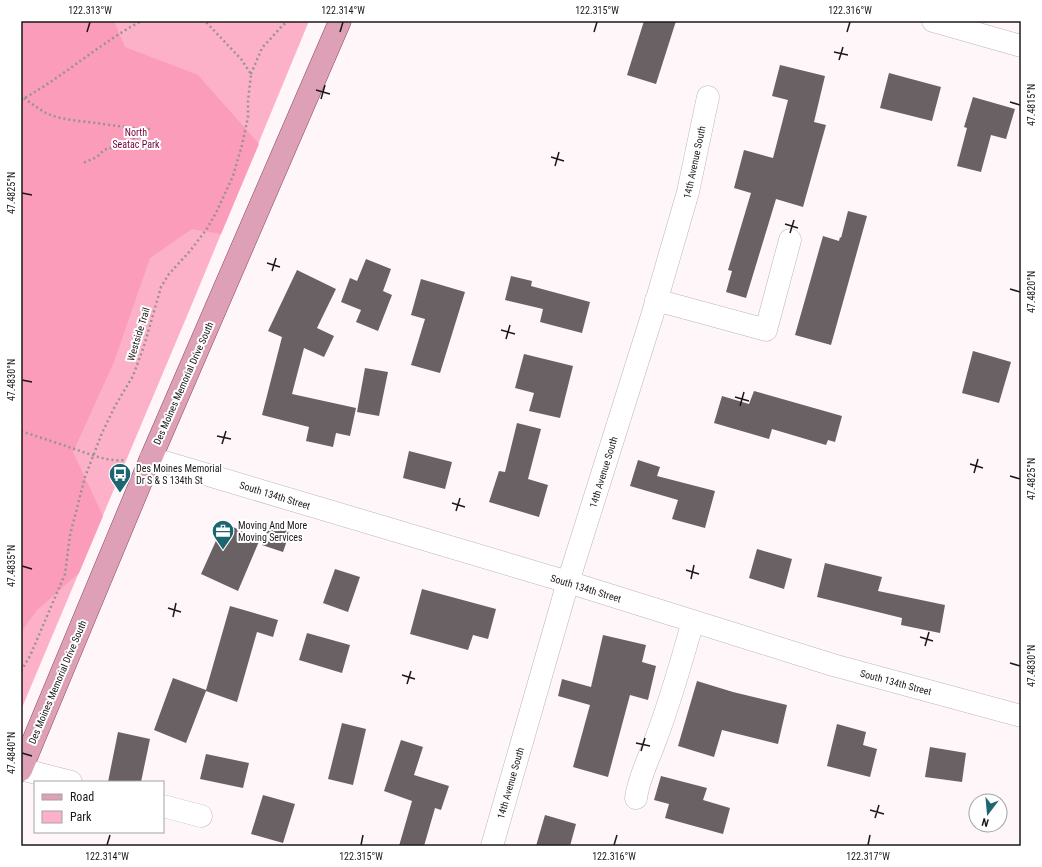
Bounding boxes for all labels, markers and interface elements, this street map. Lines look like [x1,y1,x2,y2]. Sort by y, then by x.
text: 122.313°W [68,5,112,16]
text: 122.314°W [321,5,365,16]
text: 122.315°W [575,5,619,16]
text: 122.316°W [828,5,872,16]
text: 47.4815°N [1026,84,1037,126]
street label: 14th Avenue South [681,125,708,199]
park label: North Seatac Park [112,127,160,150]
text: 47.4825°N [6,172,17,214]
text: 47.4820°N [1026,271,1037,313]
street label: Westside Trail [125,306,152,362]
street label: Des Moines Memorial Drive South [151,320,216,446]
text: 47.4830°N [6,359,17,401]
street label: 14th Avenue South [587,435,620,509]
text: 47.4825°N [1026,458,1037,500]
bus stop icon: Des Moines Memorial Dr S & S 134th St [107,461,133,494]
place label: Des Moines Memorial Dr S & S 134th St [136,463,222,486]
street label: South 134th Street [238,479,312,511]
office icon: Moving And More Moving Services [210,518,236,551]
place label: Moving And More Moving Services [238,520,308,543]
text: 47.4835°N [6,545,17,587]
street label: South 134th Street [549,572,623,604]
street label: Des Moines Memorial Drive South [26,619,89,746]
text: 47.4830°N [1026,645,1037,687]
street label: South 134th Street [859,668,933,697]
text: 47.4840°N [6,732,17,774]
street label: 14th Avenue South [495,746,526,820]
legend [34,781,164,833]
text: Road [70,790,94,804]
north arrow [968,793,1008,833]
text: Park [70,810,92,824]
text: N [980,815,990,829]
text: 122.314°W [85,851,129,862]
text: 122.315°W [339,851,383,862]
text: 122.316°W [592,851,636,862]
text: 122.317°W [846,851,890,862]

